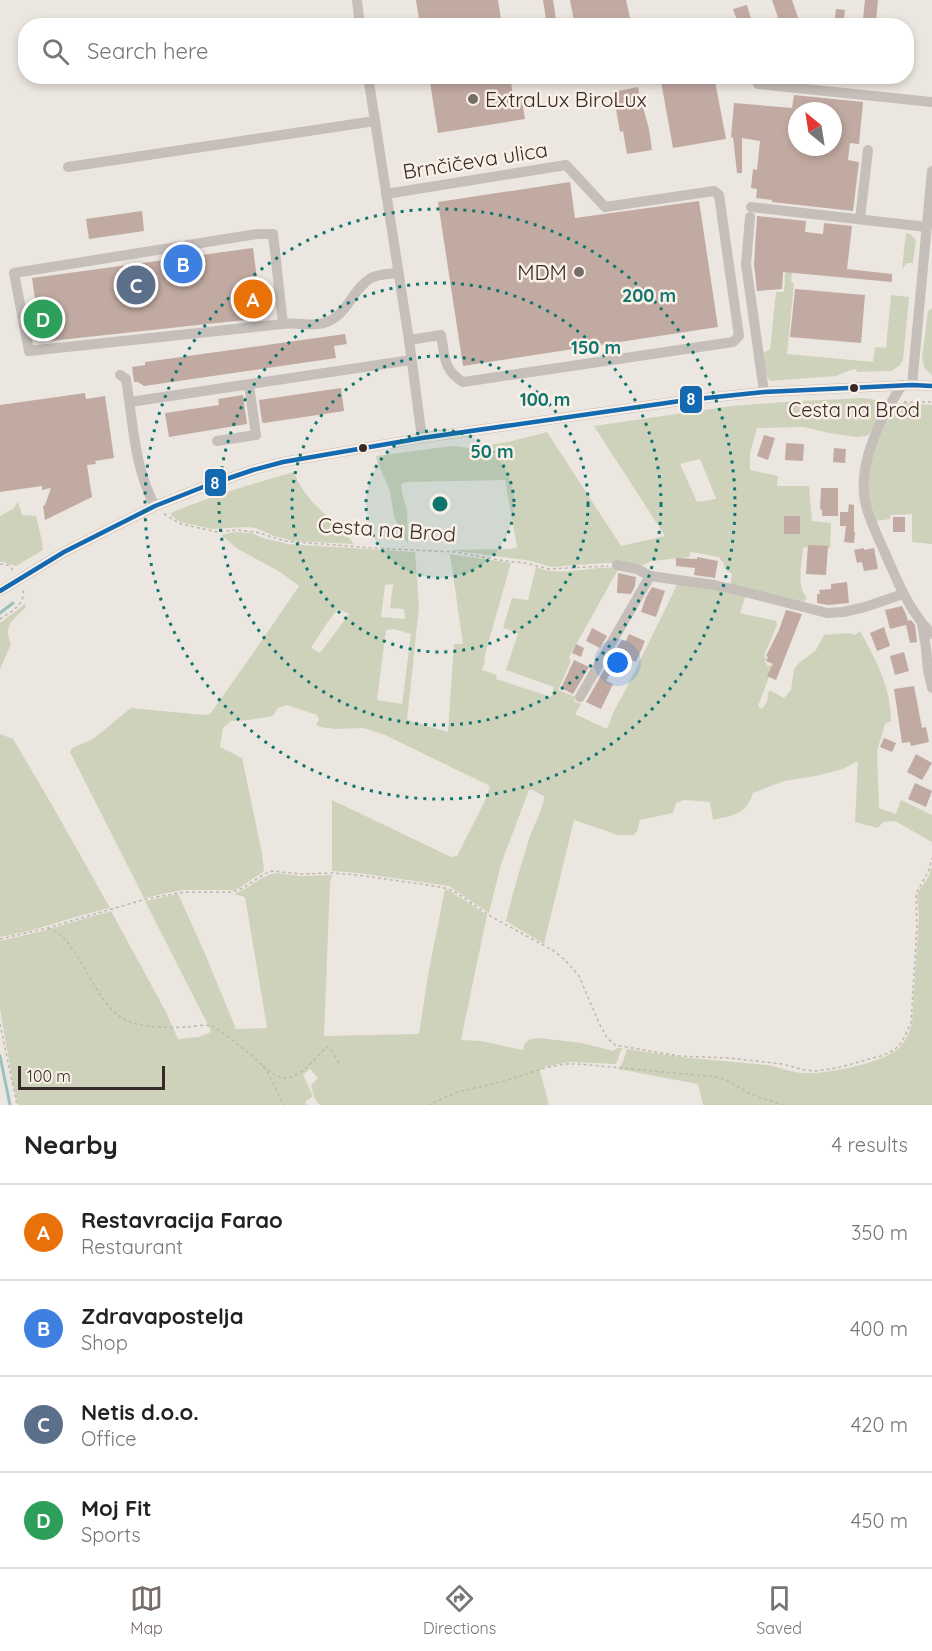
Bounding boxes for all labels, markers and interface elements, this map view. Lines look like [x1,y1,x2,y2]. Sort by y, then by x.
search box [18,18,914,84]
icon: search [39,35,72,68]
text: Search here [87,37,208,65]
place label: ExtraLux BiroLux [485,86,647,112]
marker: ExtraLux BiroLux [466,92,480,106]
north arrow [788,102,842,156]
street label: Brnčičeva ulica [401,136,549,184]
pin: B [164,242,202,286]
place label: MDM [517,259,567,285]
pin: C [116,262,156,308]
marker: MDM [572,265,586,279]
pin: A [234,276,272,322]
text: 200 m [622,284,676,307]
pin: D [24,296,63,342]
text: 150 m [571,336,621,359]
marker: Cesta na Brod [848,382,860,394]
line badge: 8 [679,385,703,414]
text: 100 m [520,388,570,411]
text: 8 [687,389,696,409]
place label: Cesta na Brod [788,397,920,422]
text: 50 m [470,440,514,463]
unlabelled marker [357,442,369,454]
line badge: 8 [204,468,227,497]
text: 8 [211,473,220,493]
centre of rings [430,494,450,514]
street label: Cesta na Brod [317,511,457,547]
your location [603,648,632,677]
scale bar [18,1063,165,1090]
text: 100 m [27,1066,71,1086]
text: Nearby [24,1128,118,1161]
text: 4 results [832,1132,908,1157]
text: Restavracija Farao [81,1206,283,1234]
text: A [37,1220,50,1245]
text: 350 m [851,1220,908,1245]
text: Restaurant [81,1234,183,1259]
text: Zdravapostelja [81,1302,243,1330]
text: B [37,1316,50,1341]
text: 400 m [850,1316,908,1341]
text: Shop [81,1330,128,1355]
text: Netis d.o.o. [81,1398,199,1426]
text: C [37,1412,50,1437]
text: 420 m [851,1412,908,1437]
text: Office [81,1426,137,1451]
text: Moj Fit [81,1494,152,1522]
text: D [36,1508,51,1533]
text: 450 m [851,1508,908,1533]
text: Sports [81,1522,141,1547]
tab: Map [130,1582,163,1638]
tab: Directions [423,1582,496,1638]
tab: Saved [756,1582,802,1638]

